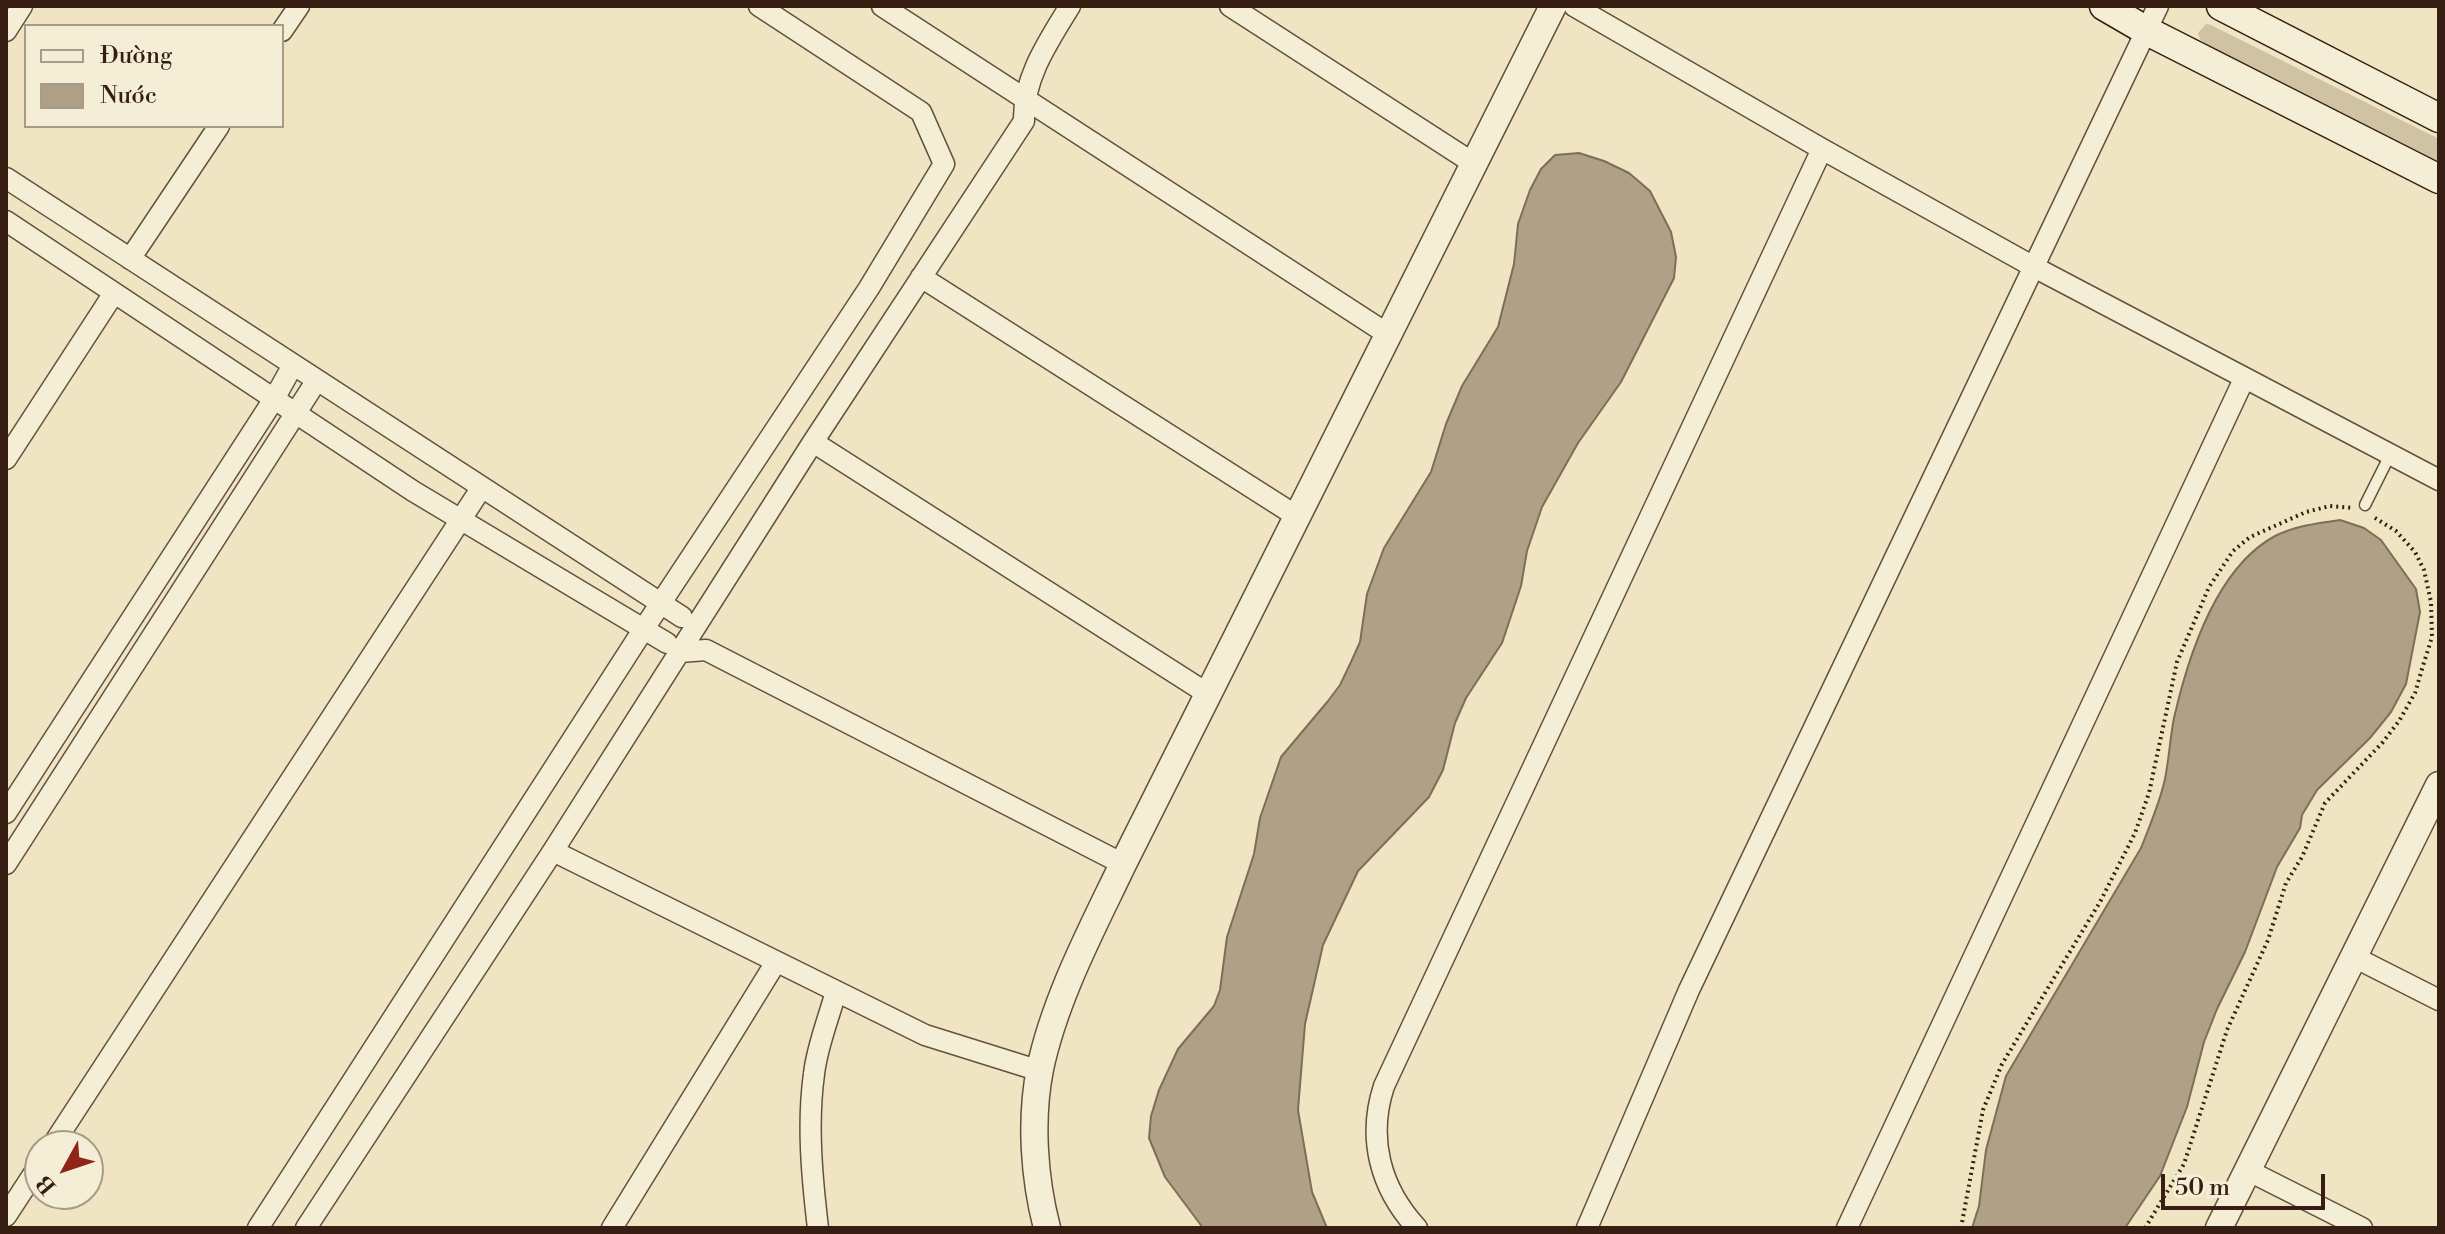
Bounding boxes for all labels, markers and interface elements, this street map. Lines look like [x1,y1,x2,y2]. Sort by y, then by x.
legend [24,24,284,128]
text: Đường [100,41,173,71]
text: Nước [100,81,157,111]
north arrow [24,1130,104,1210]
scale bar [2165,1158,2329,1208]
text: B [31,1169,62,1199]
text: 50 m [2175,1173,2230,1203]

